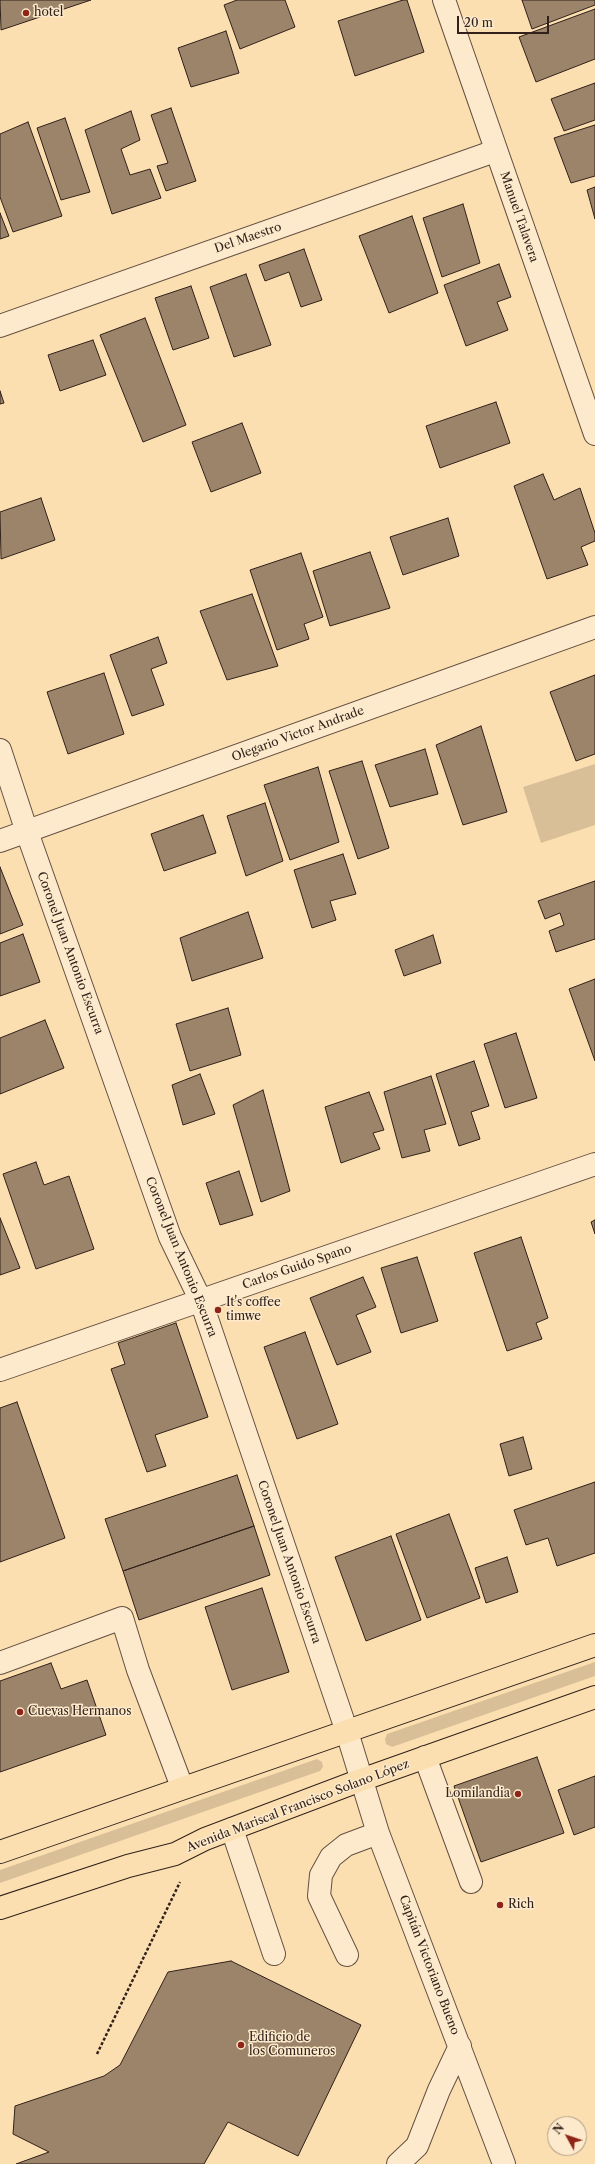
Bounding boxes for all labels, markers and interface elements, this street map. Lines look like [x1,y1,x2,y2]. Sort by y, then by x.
place label: hotel [34,6,63,20]
marker: hotel [21,8,31,18]
scale bar [459,8,551,34]
text: 20 m [464,15,493,30]
street label: Manuel Talavera [497,170,541,264]
street label: Del Maestro [213,220,283,256]
street label: Olegario Victor Andrade [230,703,366,765]
street label: Coronel Juan Antonio Escurra [34,870,106,1036]
street label: Coronel Juan Antonio Escurra [142,1175,220,1339]
street label: Carlos Guido Spano [241,1242,353,1292]
place label: It's coffee timwe [226,1296,281,1324]
marker: It's coffee timwe [213,1305,223,1315]
street label: Coronel Juan Antonio Escurra [254,1478,324,1646]
place label: Cuevas Hermanos [28,1705,131,1719]
marker: Cuevas Hermanos [15,1707,25,1717]
street label: Avenida Mariscal Francisco Solano López [185,1757,411,1855]
place label: Lomilandia [445,1787,510,1801]
marker: Lomilandia [513,1789,523,1799]
street label: Capitán Victoriano Bueno [396,1893,462,2037]
place label: Rich [508,1898,534,1912]
marker: Rich [495,1900,505,1910]
place label: Edificio de los Comuneros [249,2031,335,2059]
marker: Edificio de los Comuneros [236,2040,246,2050]
north arrow [547,2116,587,2156]
text: N [550,2121,567,2137]

